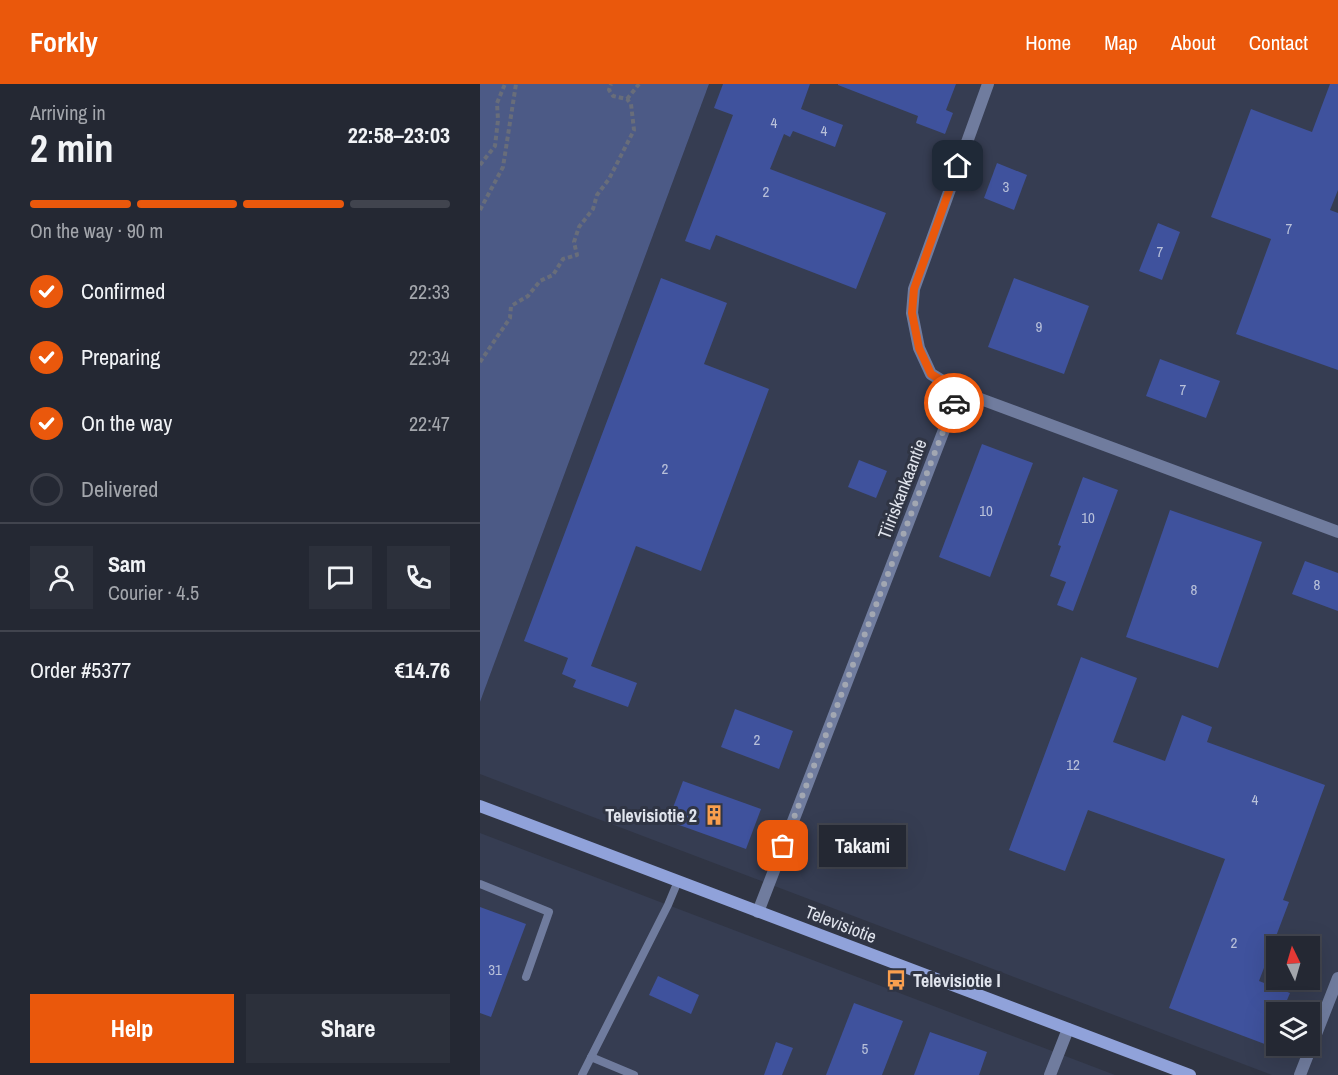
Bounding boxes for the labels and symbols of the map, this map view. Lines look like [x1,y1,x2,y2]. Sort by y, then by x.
house number: 4 [771,112,778,133]
house number: 4 [821,120,828,141]
pin [932,140,983,191]
house number: 3 [1003,176,1010,197]
house number: 2 [763,181,770,202]
house number: 7 [1286,218,1293,239]
house number: 7 [1157,241,1164,262]
house number: 9 [1036,316,1043,337]
courier [924,373,984,433]
house number: 7 [1180,379,1187,400]
street label: Tiiriskankaantie [871,435,933,543]
house number: 2 [662,458,669,479]
house number: 10 [979,500,993,521]
house number: 10 [1081,507,1095,528]
house number: 8 [1314,574,1321,595]
house number: 8 [1191,579,1198,600]
house number: 2 [754,729,761,750]
house number: 12 [1066,754,1080,775]
house number: 4 [1252,789,1259,810]
place label: Televisiotie 2 [605,803,697,828]
building icon: Televisiotie 2 [702,803,726,827]
pin [757,820,808,871]
callout: Takami [819,825,906,867]
street label: Televisiotie [802,899,880,949]
house number: 2 [1231,932,1238,953]
north arrow [1266,936,1320,990]
house number: 31 [488,959,502,980]
bus stop icon: Televisiotie I [884,968,908,992]
place label: Televisiotie I [913,968,1001,993]
house number: 5 [862,1038,869,1059]

